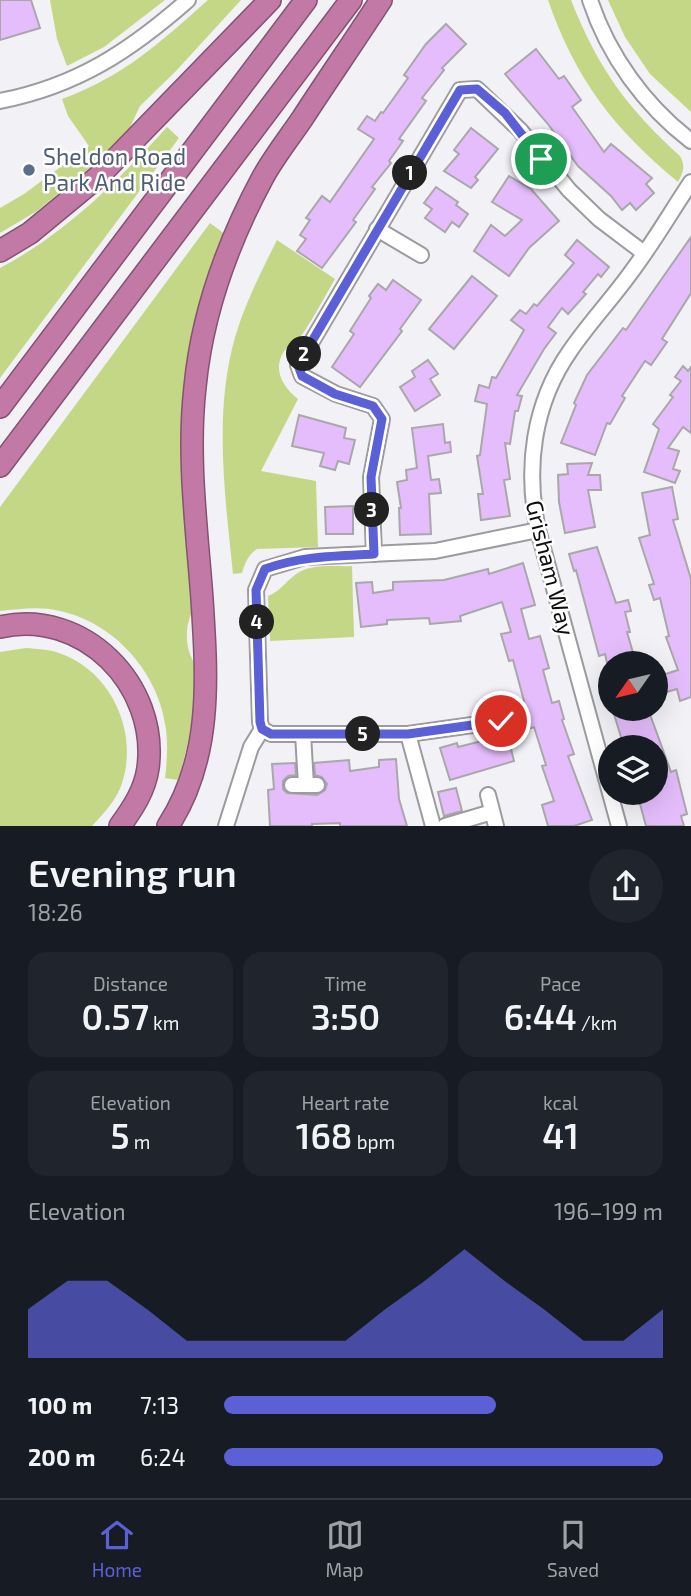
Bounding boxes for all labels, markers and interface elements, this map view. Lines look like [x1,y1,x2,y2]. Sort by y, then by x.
pin [511,129,571,189]
icon: arrive [522,140,560,178]
place label: Sheldon Road Park And Ride [43,142,186,196]
pin: 1 [392,156,428,190]
text: 1 [405,161,414,184]
marker: Sheldon Road Park And Ride [21,162,37,178]
pin: 2 [286,336,322,372]
text: 2 [298,342,309,365]
pin: 3 [354,492,390,528]
street label: Grisham Way [521,497,581,638]
text: 3 [366,498,377,521]
pin: 4 [240,604,274,640]
text: 4 [250,610,263,633]
north arrow [598,651,668,721]
map controls [598,651,668,805]
pin [471,691,531,751]
icon: check [482,702,520,740]
pin: 5 [346,716,380,752]
text: 5 [357,722,368,745]
button: layers [598,735,668,805]
text: Evening run [28,849,237,895]
button: share [589,849,663,923]
text: 18:26 [28,898,83,926]
text: Distance [93,972,168,995]
text: Time [324,972,367,995]
text: Pace [540,972,581,995]
text: 0.57 [82,995,149,1037]
text: 3:50 [311,995,380,1037]
text: 6:44 [504,995,577,1037]
text: km [149,1011,179,1034]
text: /km [577,1011,617,1034]
text: Elevation [90,1091,171,1114]
text: Heart rate [302,1091,389,1114]
text: kcal [543,1091,578,1114]
text: 5 [111,1114,130,1156]
text: 168 [296,1114,352,1156]
text: 41 [542,1114,579,1156]
text: m [130,1130,150,1153]
text: bpm [352,1130,395,1153]
text: Elevation [28,1197,126,1225]
text: 196–199 m [554,1197,663,1225]
text: 100 m [28,1391,92,1419]
text: 7:13 [140,1391,179,1419]
text: 200 m [28,1443,96,1471]
text: 6:24 [140,1443,186,1471]
tab: Home [92,1516,142,1581]
tab: Map [326,1516,364,1581]
tab: Saved [547,1516,599,1581]

